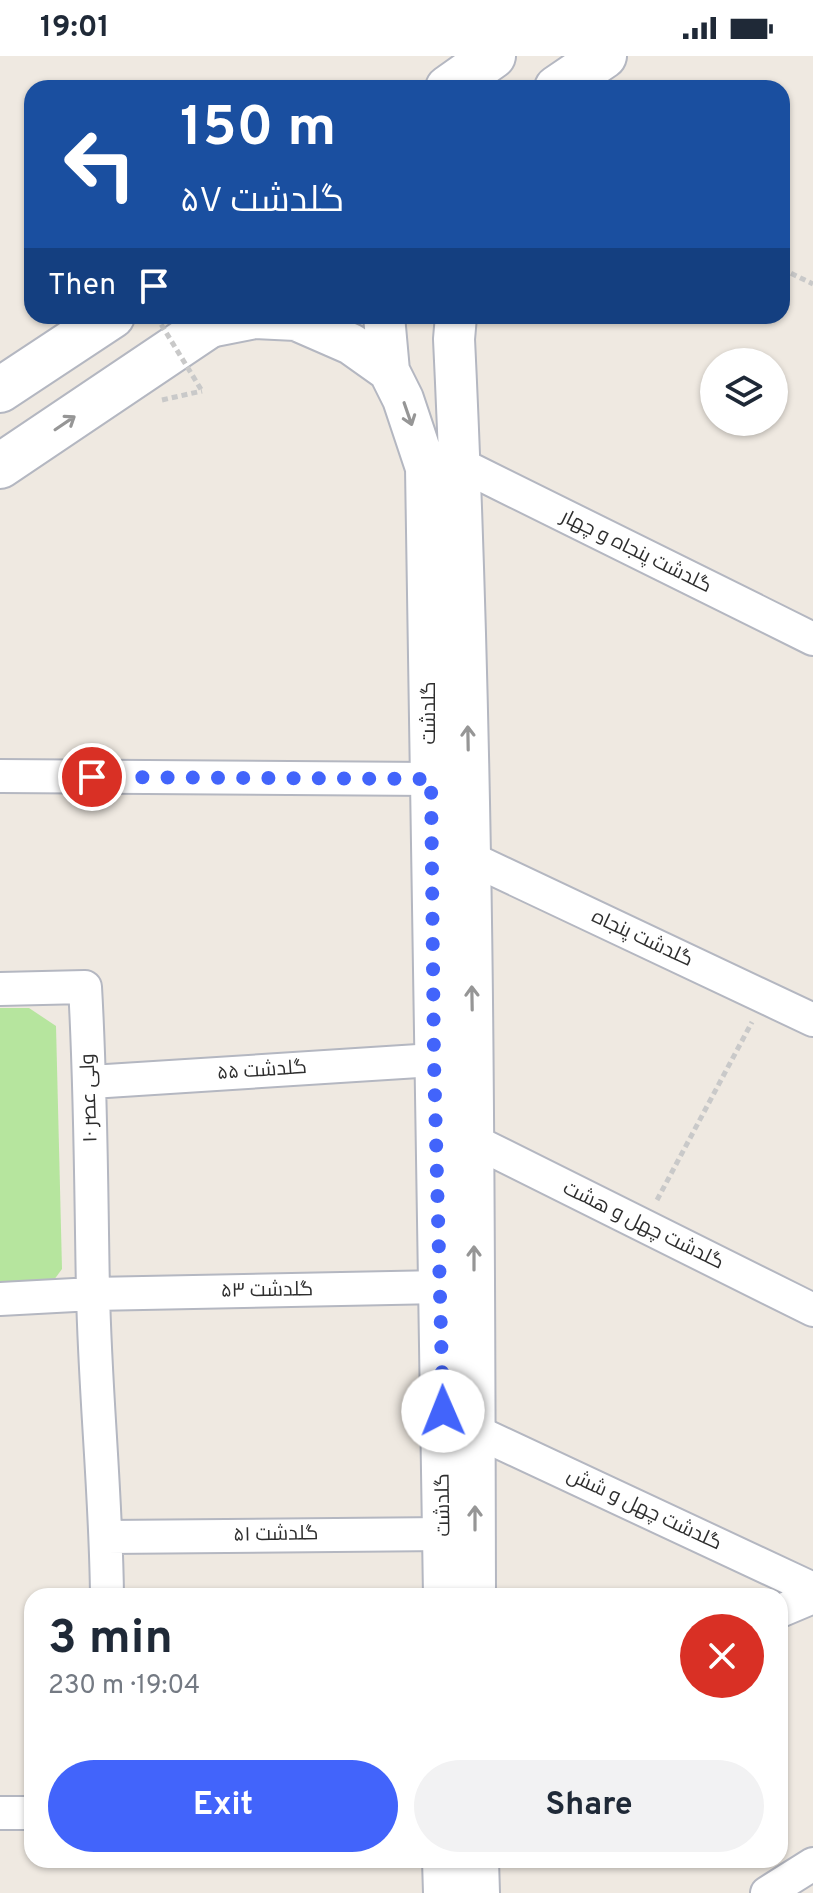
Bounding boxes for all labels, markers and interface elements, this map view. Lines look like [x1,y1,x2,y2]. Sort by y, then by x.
text: 19:01 [40,10,109,47]
text: 150 m [180,95,336,165]
icon: left [48,112,152,216]
text: گلدشت ۵۷ [180,179,344,225]
icon: arrive [132,264,176,308]
text: Then [48,268,116,305]
map controls [700,348,788,436]
button: layers [700,348,788,436]
one-way arrow [401,402,416,427]
one-way arrow [53,415,75,431]
street label: گلدشت پنجاه و چهار [555,504,716,600]
street label: گلدشت [417,681,443,745]
one-way arrow [460,725,476,752]
pin [58,743,126,811]
icon: arrive [70,755,114,799]
street label: گلدشت پنجاه [587,904,697,974]
one-way arrow [464,985,479,1012]
street label: ولی عصر ۱۰ [75,1053,105,1143]
street label: گلدشت ۵۵ [216,1055,308,1087]
street label: گلدشت چهل و هشت [558,1176,728,1276]
one-way arrow [466,1245,482,1272]
street label: گلدشت ۵۳ [221,1277,313,1305]
position arrow [401,1369,485,1453]
street label: گلدشت چهل و شش [562,1463,726,1557]
street label: گلدشت [430,1473,458,1537]
one-way arrow [467,1505,483,1532]
street label: گلدشت ۵۱ [233,1521,319,1549]
text: 3 min [48,1610,173,1670]
button: close [680,1614,764,1698]
text: 230 m · 19:04 [48,1670,200,1703]
button: Exit [48,1760,398,1852]
button: Share [414,1760,764,1852]

